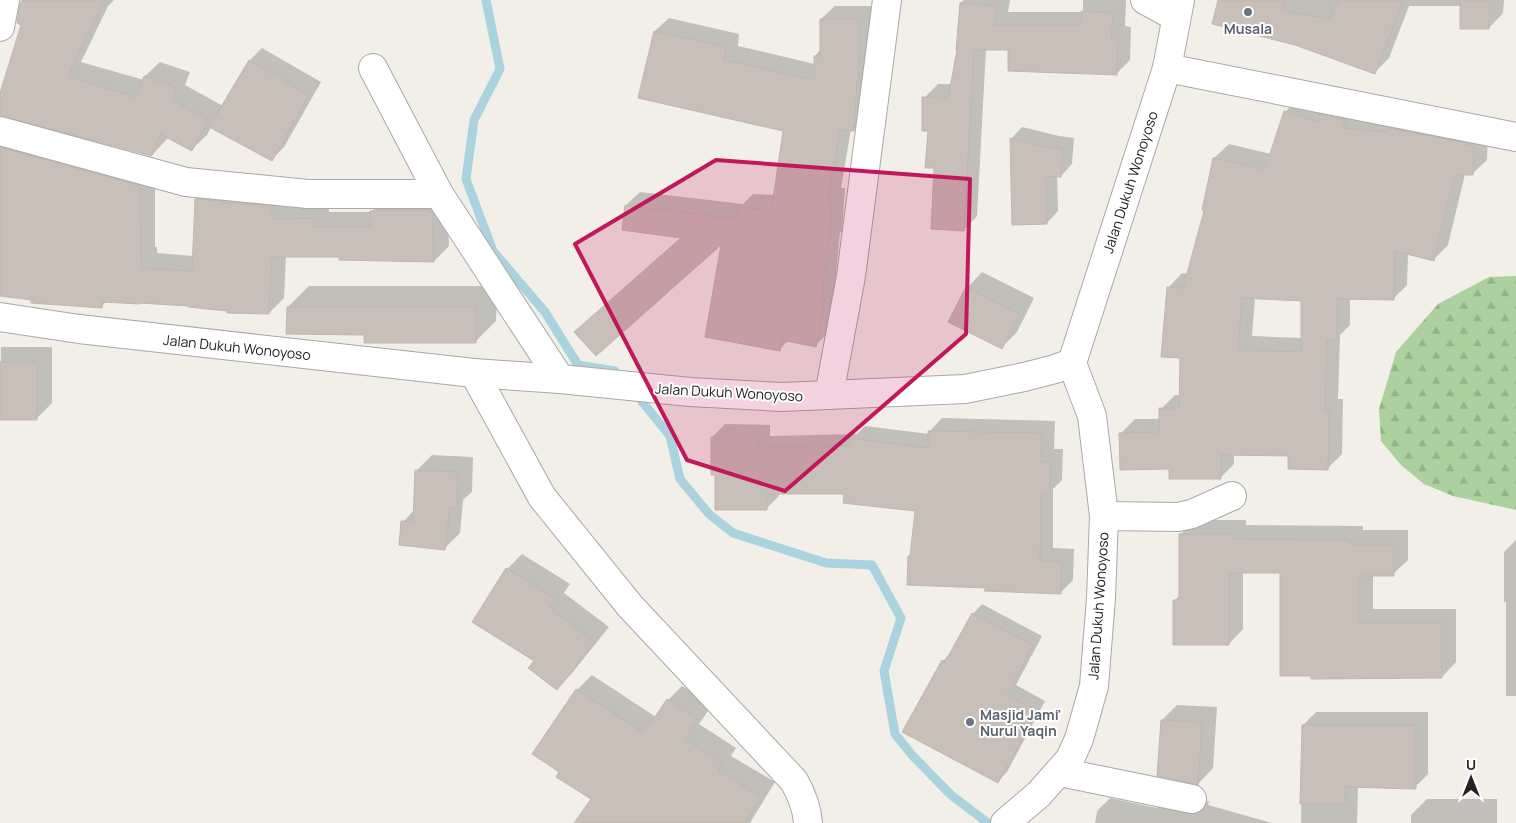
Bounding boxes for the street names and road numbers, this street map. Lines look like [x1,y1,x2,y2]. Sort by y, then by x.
street label: Jalan Dukuh Wonoyoso [1098,109,1162,255]
street label: Jalan Dukuh Wonoyoso [162,330,312,364]
street label: Jalan Dukuh Wonoyoso [654,379,804,405]
street label: Jalan Dukuh Wonoyoso [1083,531,1113,681]

